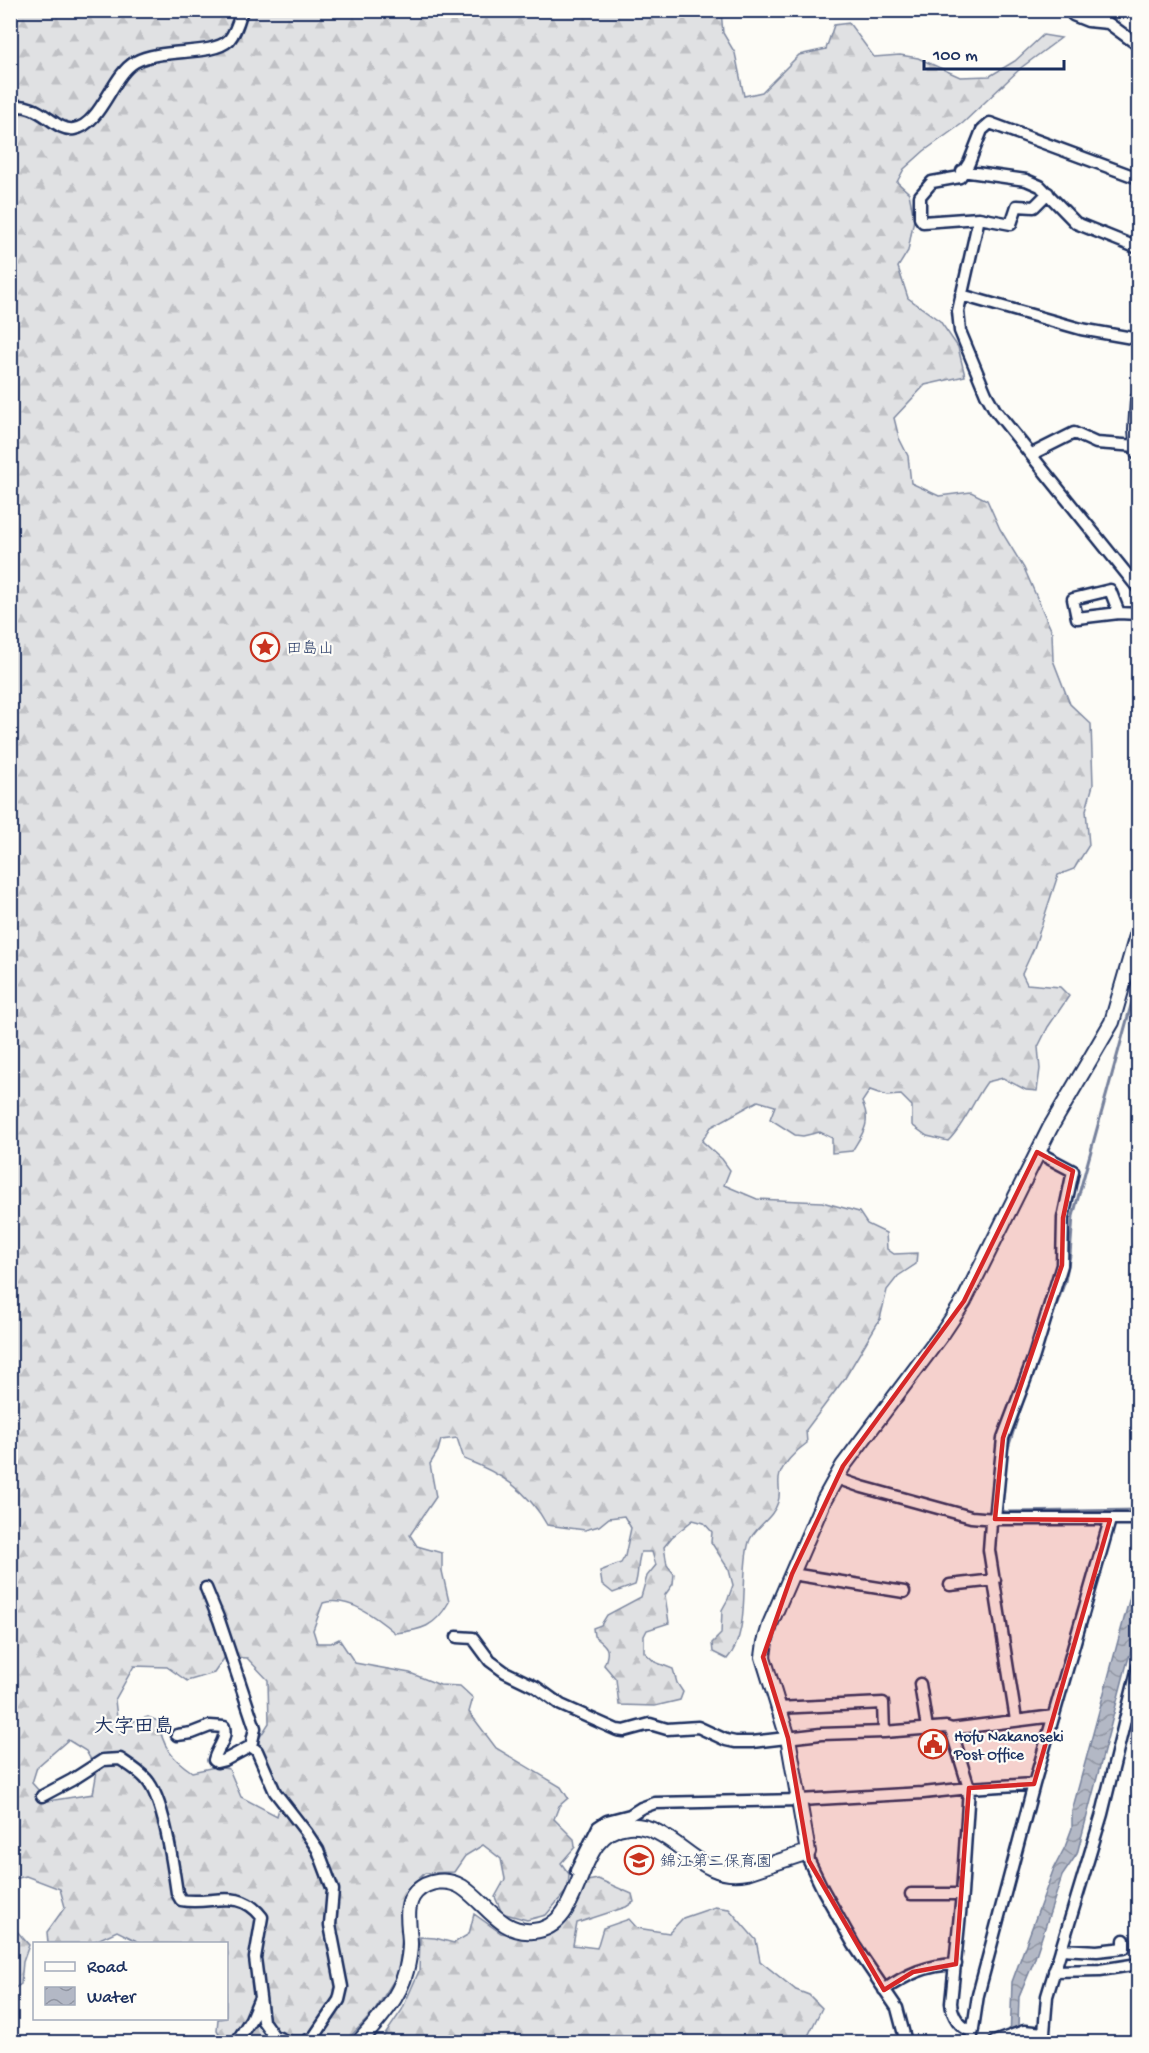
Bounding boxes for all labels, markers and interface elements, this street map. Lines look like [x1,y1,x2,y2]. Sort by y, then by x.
scale bar [924,33,1064,71]
text: 100 m [932,46,978,67]
place icon: 田島山 [249,631,281,663]
place label: 田島山 [286,640,334,660]
district label: 大字田島 [94,1715,174,1740]
public building icon: Hofu Nakanoseki Post Office [917,1728,949,1760]
place label: Hofu Nakanoseki Post Office [953,1729,1064,1766]
school or university icon: 錦江第二保育園 [623,1844,655,1876]
place label: 錦江第二保育園 [660,1852,772,1873]
legend [33,1942,228,2020]
text: Road [87,1958,128,1979]
text: Water [87,1988,137,2009]

